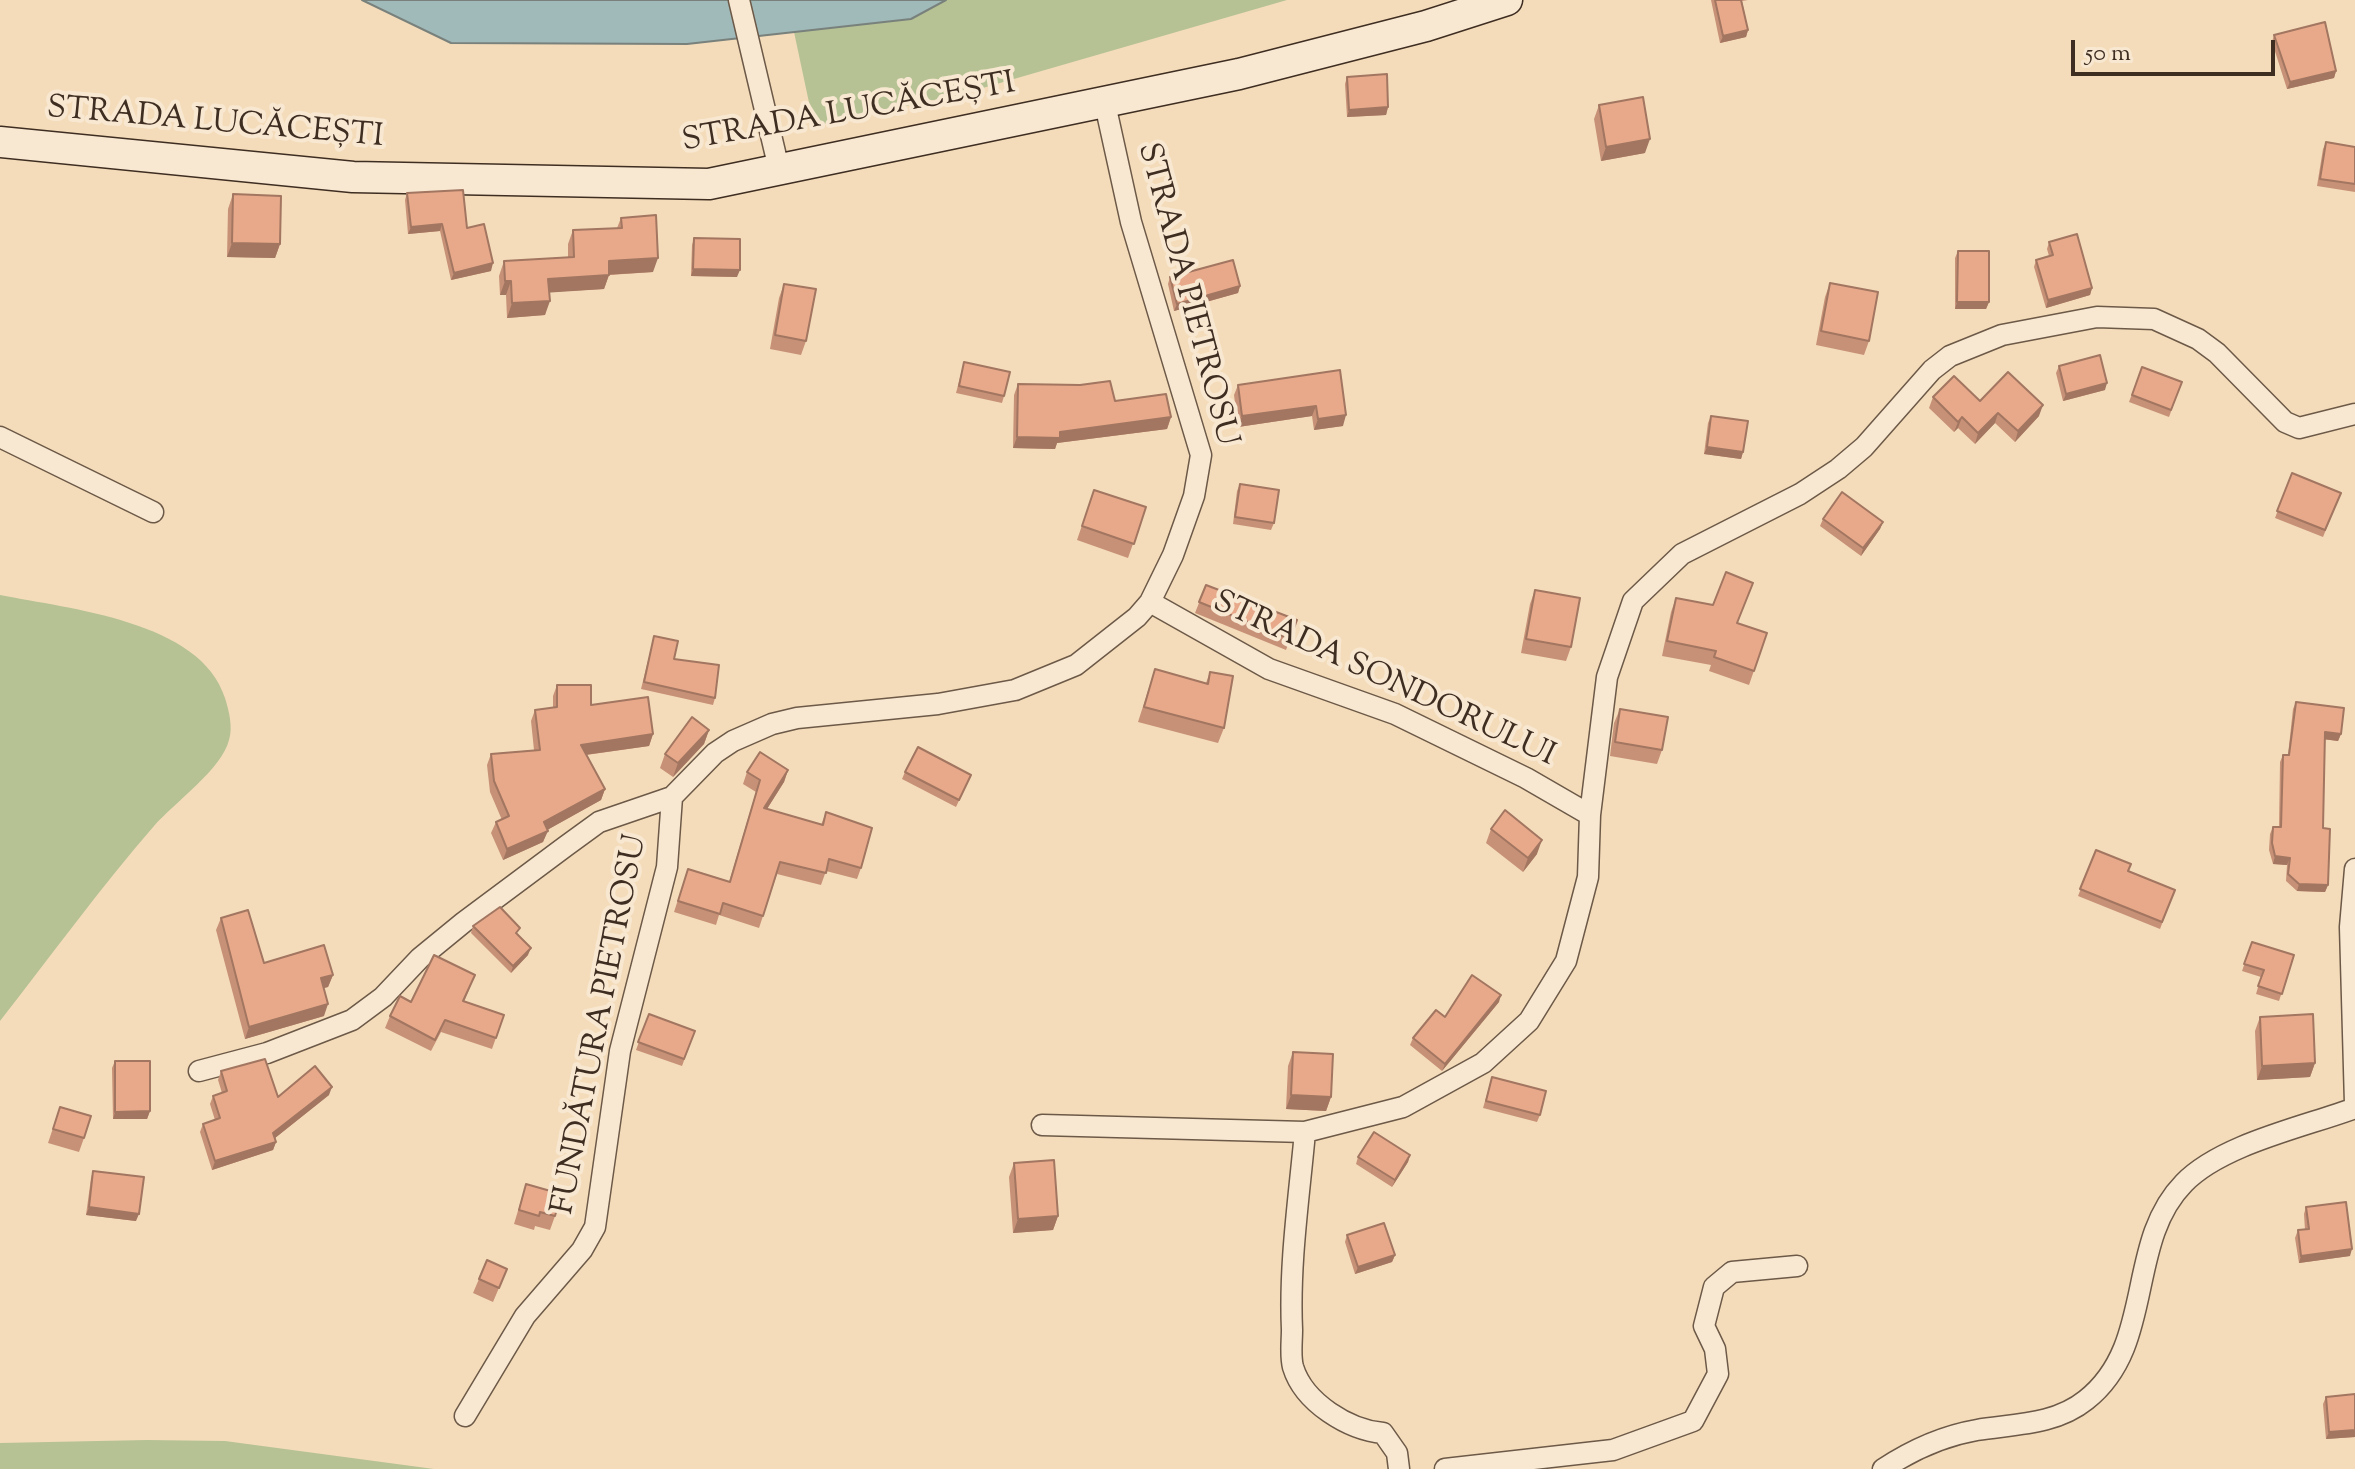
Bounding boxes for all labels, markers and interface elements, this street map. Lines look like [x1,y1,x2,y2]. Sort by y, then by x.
scale bar [2075,24,2279,74]
text: 50 m [2085,37,2131,71]
street label: STRADA LUCĂCEȘTI [679,67,1019,163]
street label: STRADA LUCĂCEȘTI [45,91,385,159]
street label: STRADA PIETROSU [1126,139,1244,451]
street label: STRADA SONDORULUI [1206,585,1560,777]
street label: FUNDĂTURA PIETROSU [546,832,658,1218]

